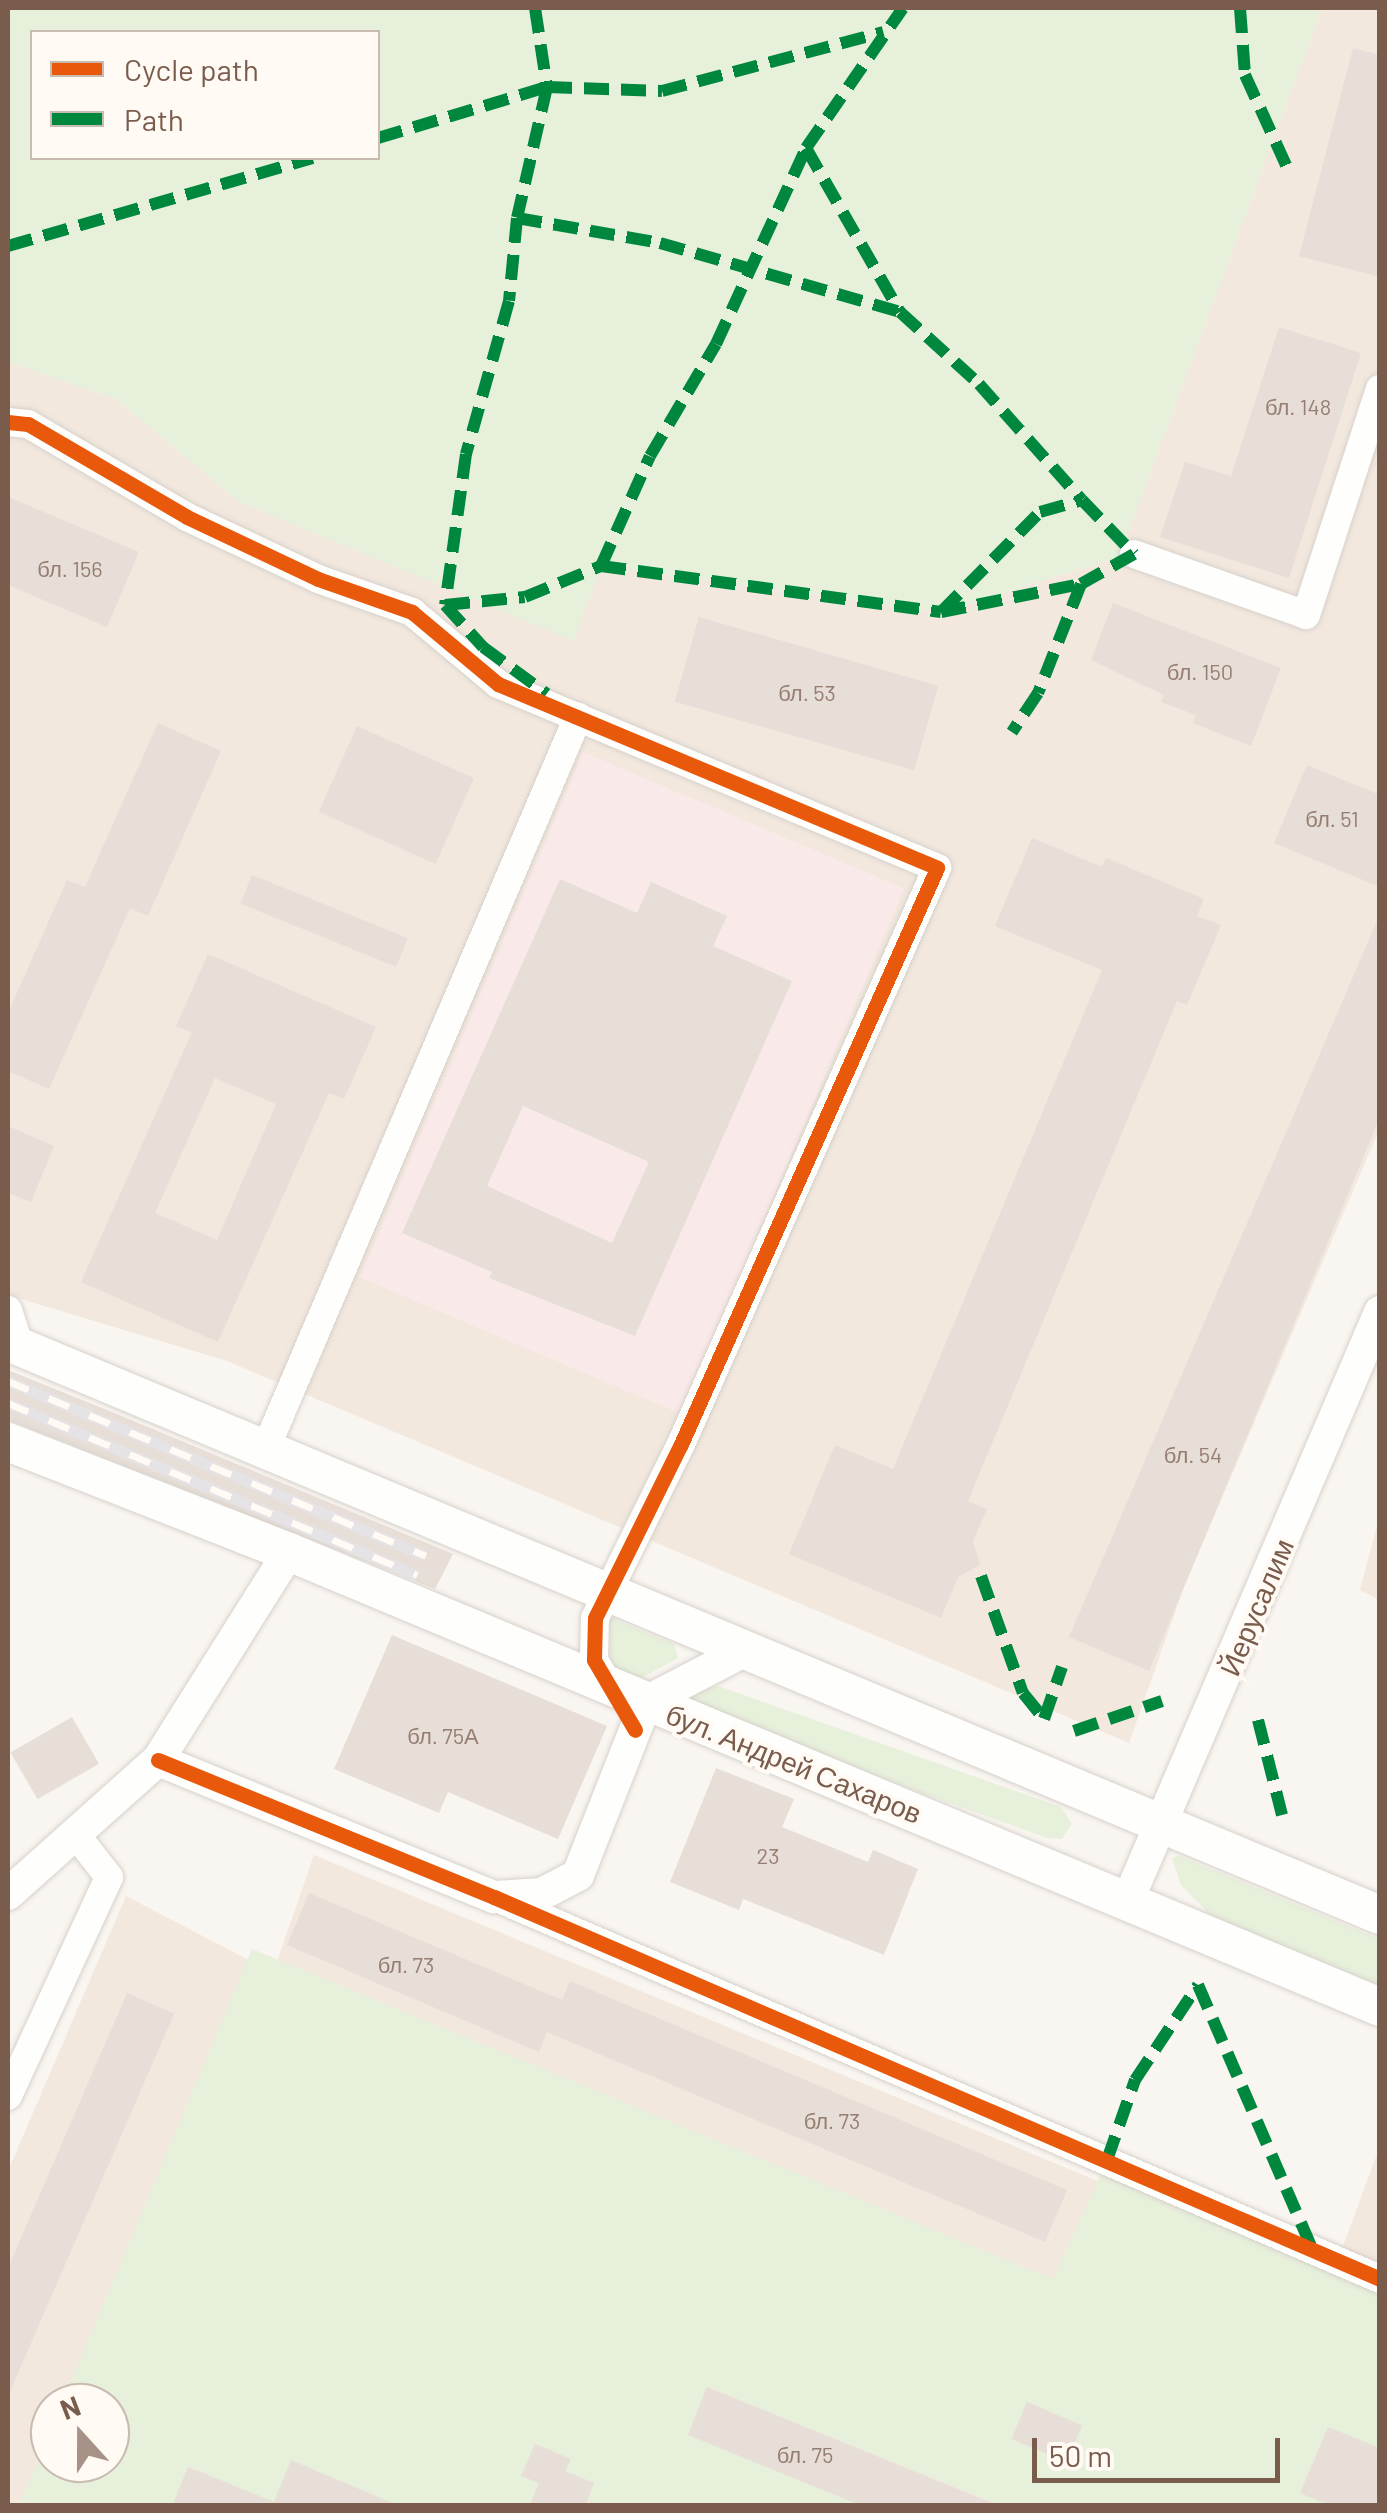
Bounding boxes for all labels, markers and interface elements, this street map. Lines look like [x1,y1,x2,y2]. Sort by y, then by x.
legend [30,30,380,160]
text: Cycle path [124,51,259,87]
text: Path [124,101,184,137]
house number: бл. 148 [1265,394,1331,420]
house number: бл. 156 [37,556,103,582]
house number: бл. 150 [1167,659,1233,685]
house number: бл. 53 [778,680,836,706]
house number: бл. 51 [1305,806,1359,832]
house number: бл. 54 [1164,1442,1222,1468]
street label: Йерусалим [1212,1533,1300,1681]
street label: бул. Андрей Сахаров [661,1696,927,1830]
house number: бл. 75А [407,1723,479,1749]
house number: 23 [757,1843,779,1869]
house number: бл. 73 [378,1952,434,1978]
house number: бл. 73 [804,2108,860,2134]
north arrow [30,2383,130,2483]
text: N [55,2388,85,2426]
scale bar [1037,2418,1284,2480]
text: 50 m [1049,2437,1112,2473]
house number: бл. 75 [777,2442,833,2468]

